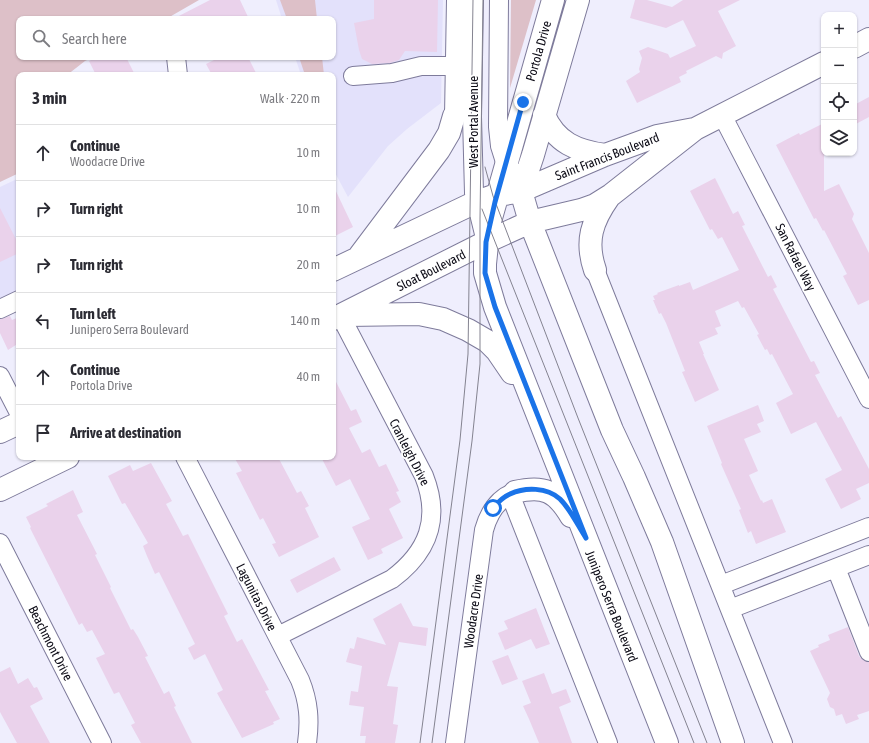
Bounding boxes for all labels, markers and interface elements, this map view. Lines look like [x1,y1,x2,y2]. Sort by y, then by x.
map controls [821,12,857,156]
button: + [821,12,857,48]
search box [16,16,336,60]
street label: Portola Drive [523,19,554,83]
icon: search [30,27,52,49]
text: Search here [62,30,127,47]
button: − [821,48,857,84]
street label: West Portal Avenue [466,76,481,168]
button: locate [821,84,857,120]
text: 3 min [32,88,67,108]
text: Walk · 220 m [260,91,320,106]
route end [514,93,532,111]
button: layers [821,120,857,156]
street label: Saint Francis Boulevard [553,130,661,183]
text: Continue [70,137,120,154]
icon: ahead [32,142,54,164]
text: 10 m [297,145,320,160]
text: Woodacre Drive [70,154,145,169]
icon: right [32,198,54,220]
text: Turn right [70,200,123,217]
text: 10 m [297,201,320,216]
street label: San Rafael Way [772,221,819,294]
street label: Sloat Boulevard [394,247,468,294]
icon: right [32,254,54,276]
text: Turn right [70,256,123,273]
text: 20 m [297,257,320,272]
text: Turn left [70,305,116,322]
icon: left [32,310,54,332]
text: 140 m [291,313,320,328]
text: Junipero Serra Boulevard [70,322,189,337]
text: Continue [70,361,120,378]
icon: ahead [32,366,54,388]
text: 40 m [297,369,320,384]
text: Portola Drive [70,378,132,393]
street label: Cranleigh Drive [386,416,433,488]
icon: arrive [32,422,54,444]
text: Arrive at destination [70,424,181,441]
route start [484,499,502,517]
street label: Junipero Serra Boulevard [582,548,641,664]
street label: Lagunitas Drive [233,561,280,634]
street label: Woodacre Drive [461,573,486,649]
street label: Beachmont Drive [25,603,76,683]

